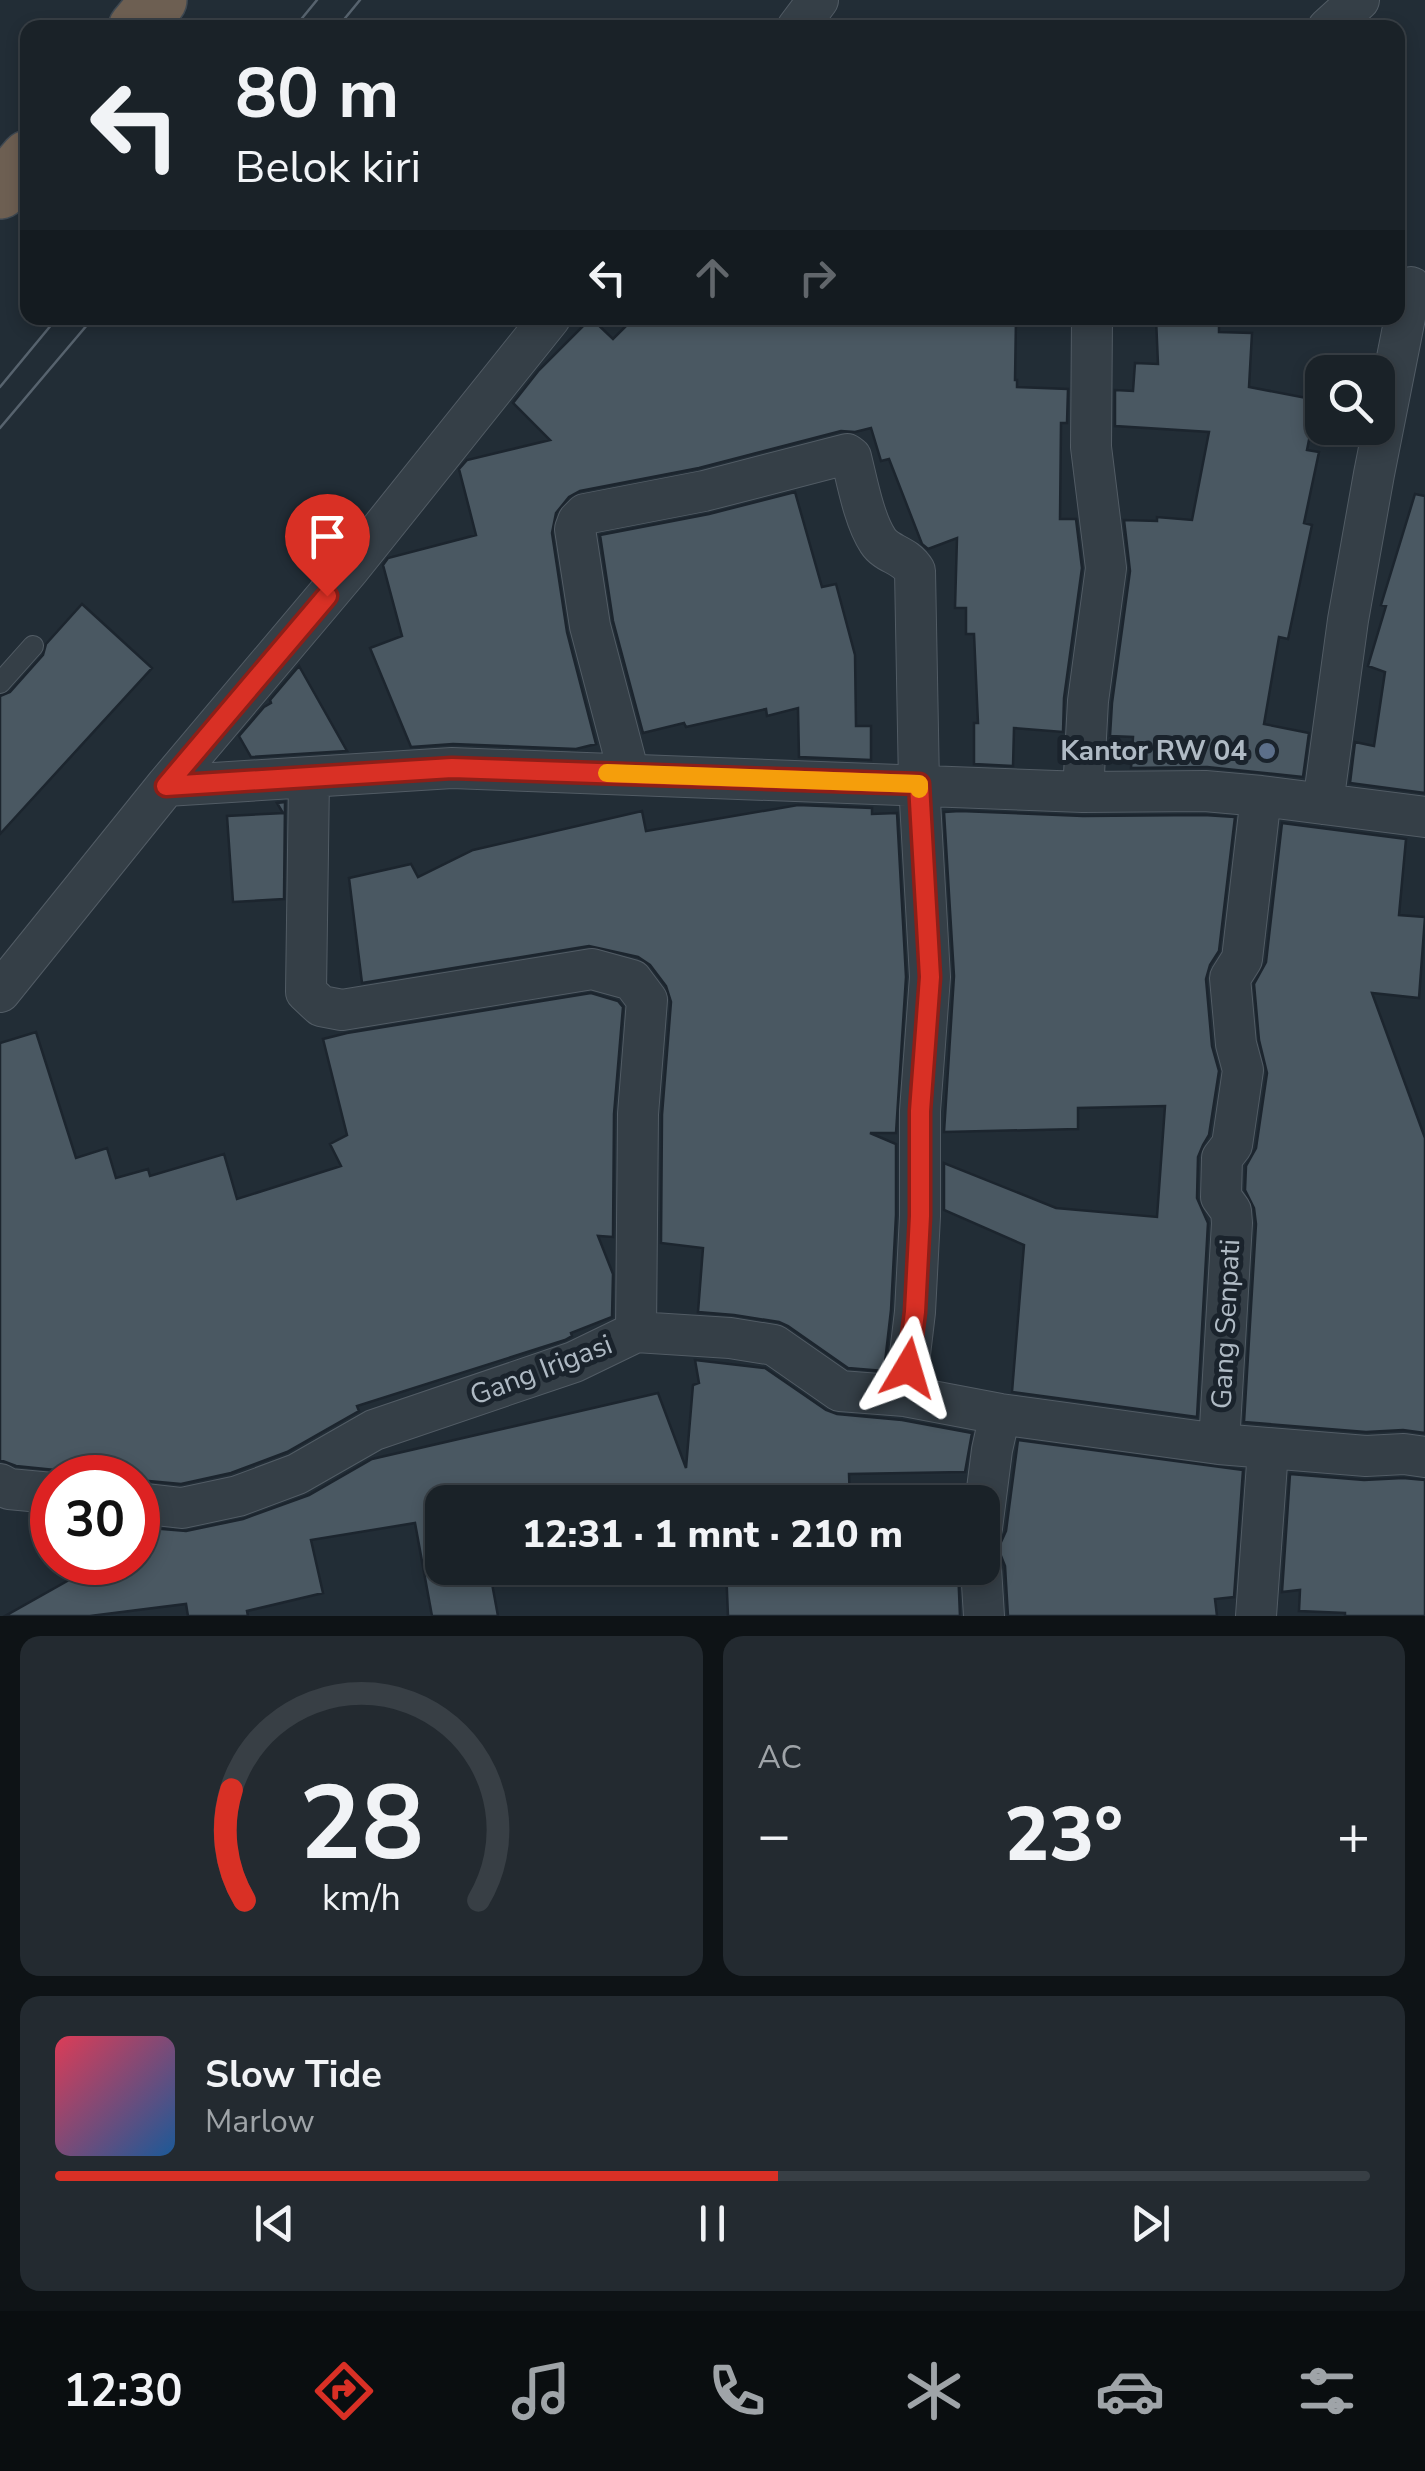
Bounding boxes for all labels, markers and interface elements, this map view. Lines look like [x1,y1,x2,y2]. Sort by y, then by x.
text: 80 m [235,46,399,142]
icon: left [70,60,200,190]
text: Belok kiri [235,137,421,198]
icon: left [580,250,635,305]
icon: ahead [685,250,740,305]
icon: right [790,250,845,305]
map controls [1305,355,1395,445]
button: search [1305,355,1395,445]
pin [285,494,370,597]
icon: arrive [300,509,355,564]
place label: Kantor RW 04 [1060,732,1247,770]
marker: Kantor RW 04 [1256,740,1278,762]
street label: Gang Senpati [1203,1238,1249,1410]
position arrow [856,1316,960,1420]
street label: Gang Irigasi [464,1325,618,1415]
speed limit sign: 30 [30,1455,160,1585]
text: 12:31 · 1 mnt · 210 m [522,1509,903,1560]
text: AC [758,1736,802,1779]
text: 28 [299,1753,424,1895]
text: 23° [1004,1784,1123,1886]
text: − [758,1798,791,1873]
text: + [1337,1798,1370,1873]
text: km/h [322,1874,401,1923]
text: Slow Tide [205,2049,382,2100]
text: Marlow [205,2100,315,2143]
icon: previous [247,2196,302,2251]
icon: pause [685,2196,740,2251]
icon: next [1123,2196,1178,2251]
icon: directions [309,2356,379,2426]
icon: music [506,2356,576,2426]
icon: phone [702,2356,772,2426]
icon: climate [899,2356,969,2426]
icon: car [1095,2356,1165,2426]
icon: filters [1292,2356,1362,2426]
text: 12:30 [63,2361,182,2422]

